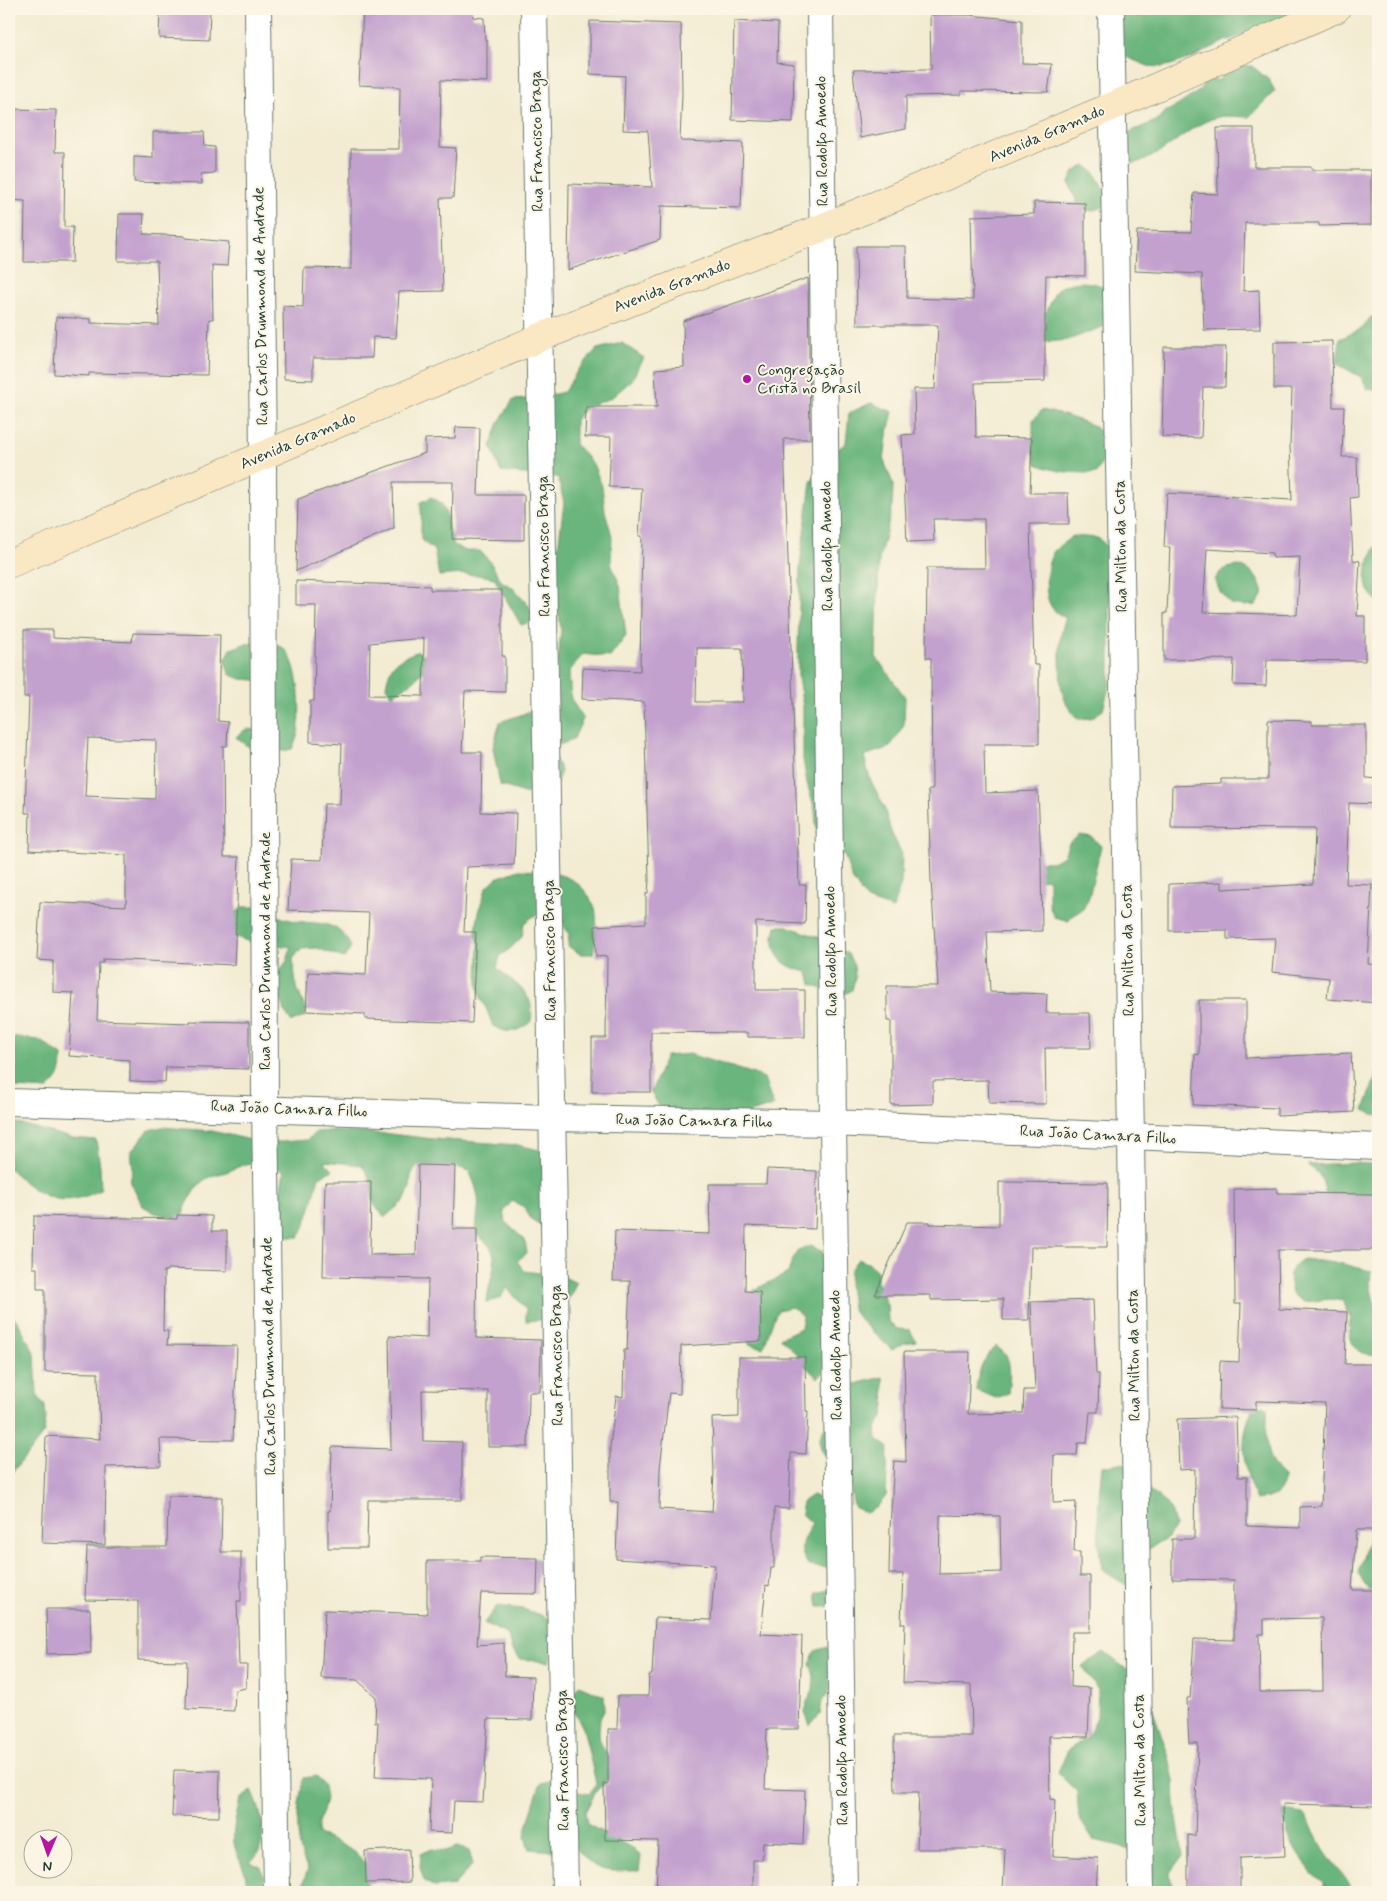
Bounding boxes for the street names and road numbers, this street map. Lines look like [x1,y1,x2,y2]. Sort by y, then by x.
street label: Rua Francisco Braga [525,70,550,212]
street label: Rua Rodolfo Amoedo [810,75,836,206]
street label: Avenida Gramado [986,100,1108,168]
street label: Rua Carlos Drummond de Andrade [248,186,274,426]
street label: Avenida Gramado [611,254,734,318]
street label: Avenida Gramado [237,407,359,475]
street label: Rua Francisco Braga [532,475,557,617]
street label: Rua Rodolfo Amoedo [815,480,841,611]
street label: Rua Milton da Costa [1109,480,1133,612]
street label: Rua Carlos Drummond de Andrade [255,832,276,1070]
street label: Rua Francisco Braga [538,879,563,1021]
street label: Rua Milton da Costa [1116,884,1140,1016]
street label: Rua Rodolfo Amoedo [819,885,845,1016]
street label: Rua João Camara Filho [210,1096,368,1122]
street label: Rua João Camara Filho [615,1109,773,1133]
street label: Rua João Camara Filho [1019,1120,1177,1150]
street label: Rua Carlos Drummond de Andrade [256,1236,282,1476]
street label: Rua Francisco Braga [545,1284,570,1426]
street label: Rua Rodolfo Amoedo [824,1289,850,1420]
street label: Rua Milton da Costa [1122,1289,1146,1421]
street label: Rua Francisco Braga [551,1689,576,1831]
street label: Rua Rodolfo Amoedo [830,1694,856,1825]
street label: Rua Milton da Costa [1128,1694,1152,1826]

